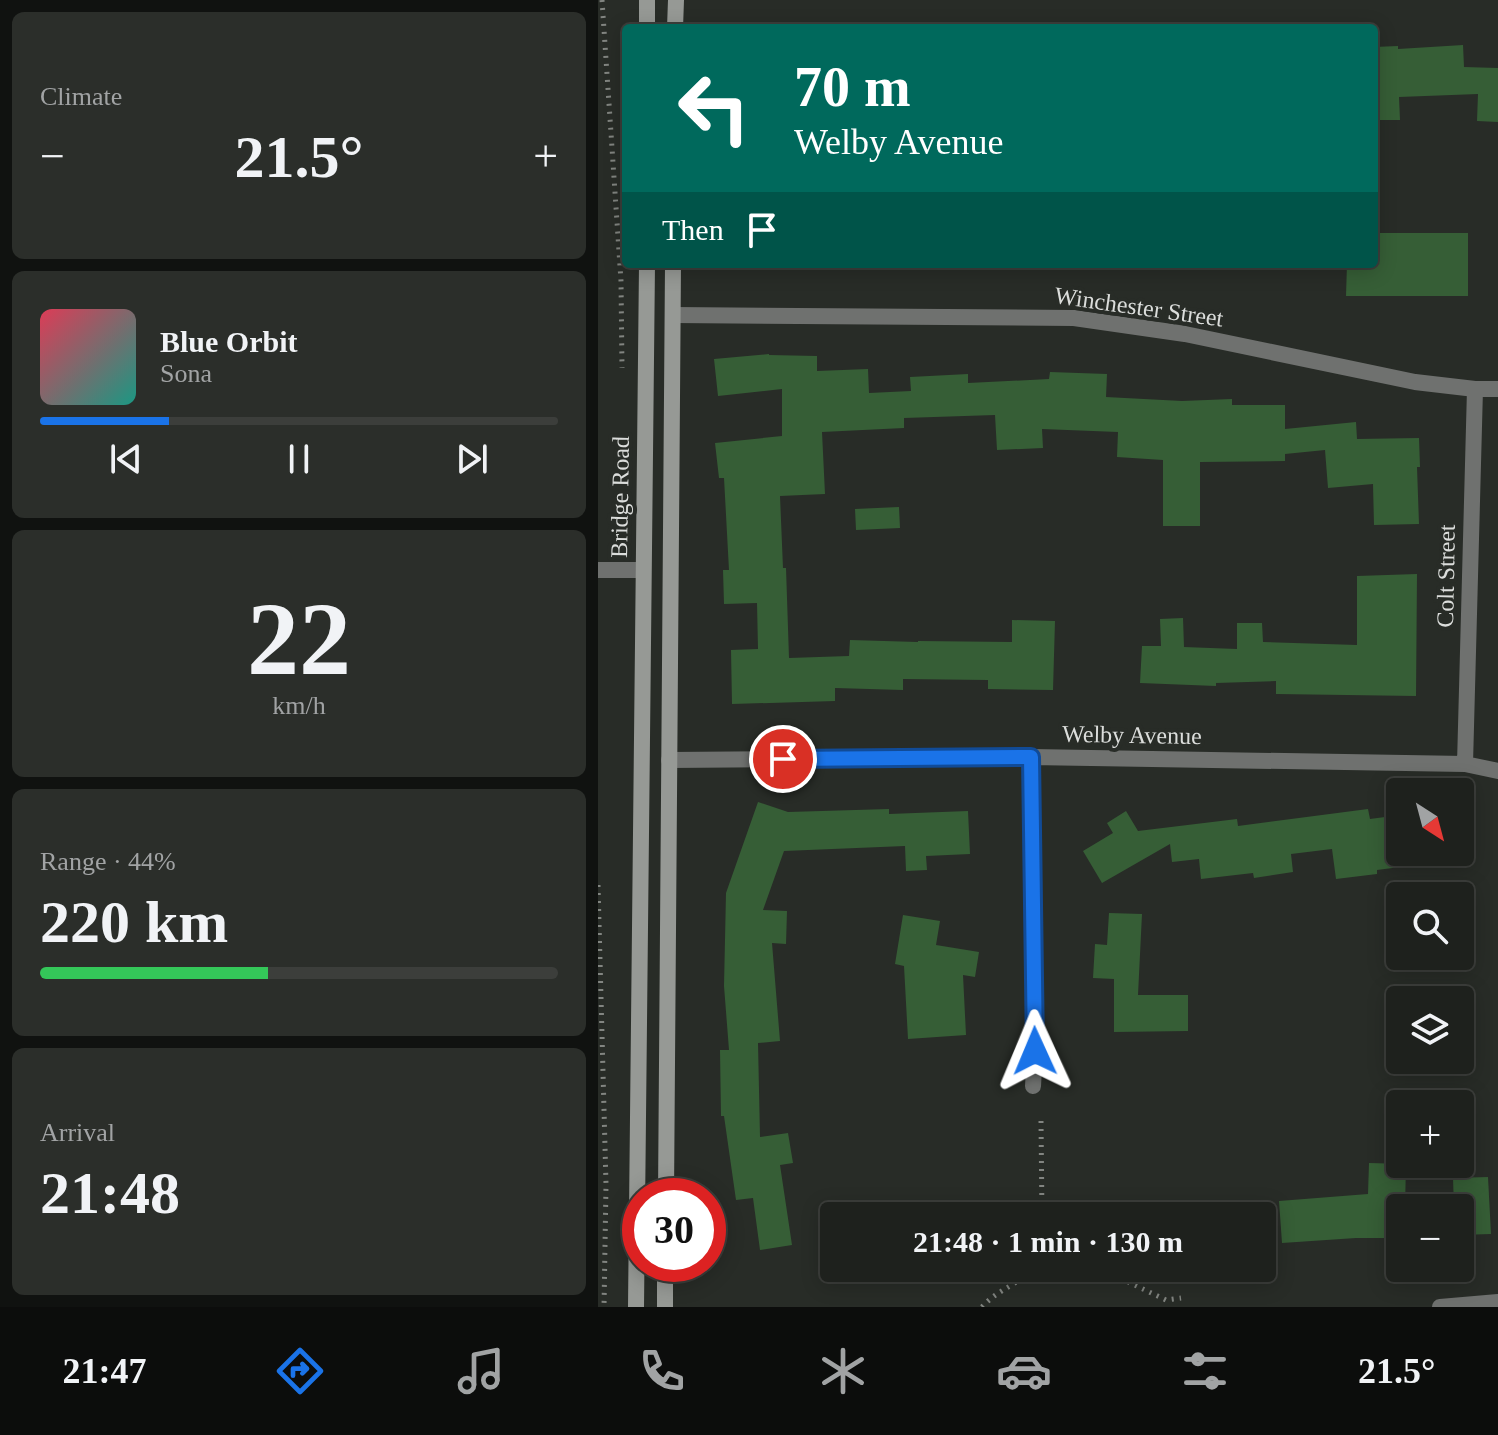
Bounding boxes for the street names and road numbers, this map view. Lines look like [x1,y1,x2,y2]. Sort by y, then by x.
street label: Winchester Street [1053,282,1225,332]
street label: Bridge Road [606,436,634,558]
street label: Colt Street [1432,524,1460,628]
street label: Welby Avenue [1062,721,1202,749]

